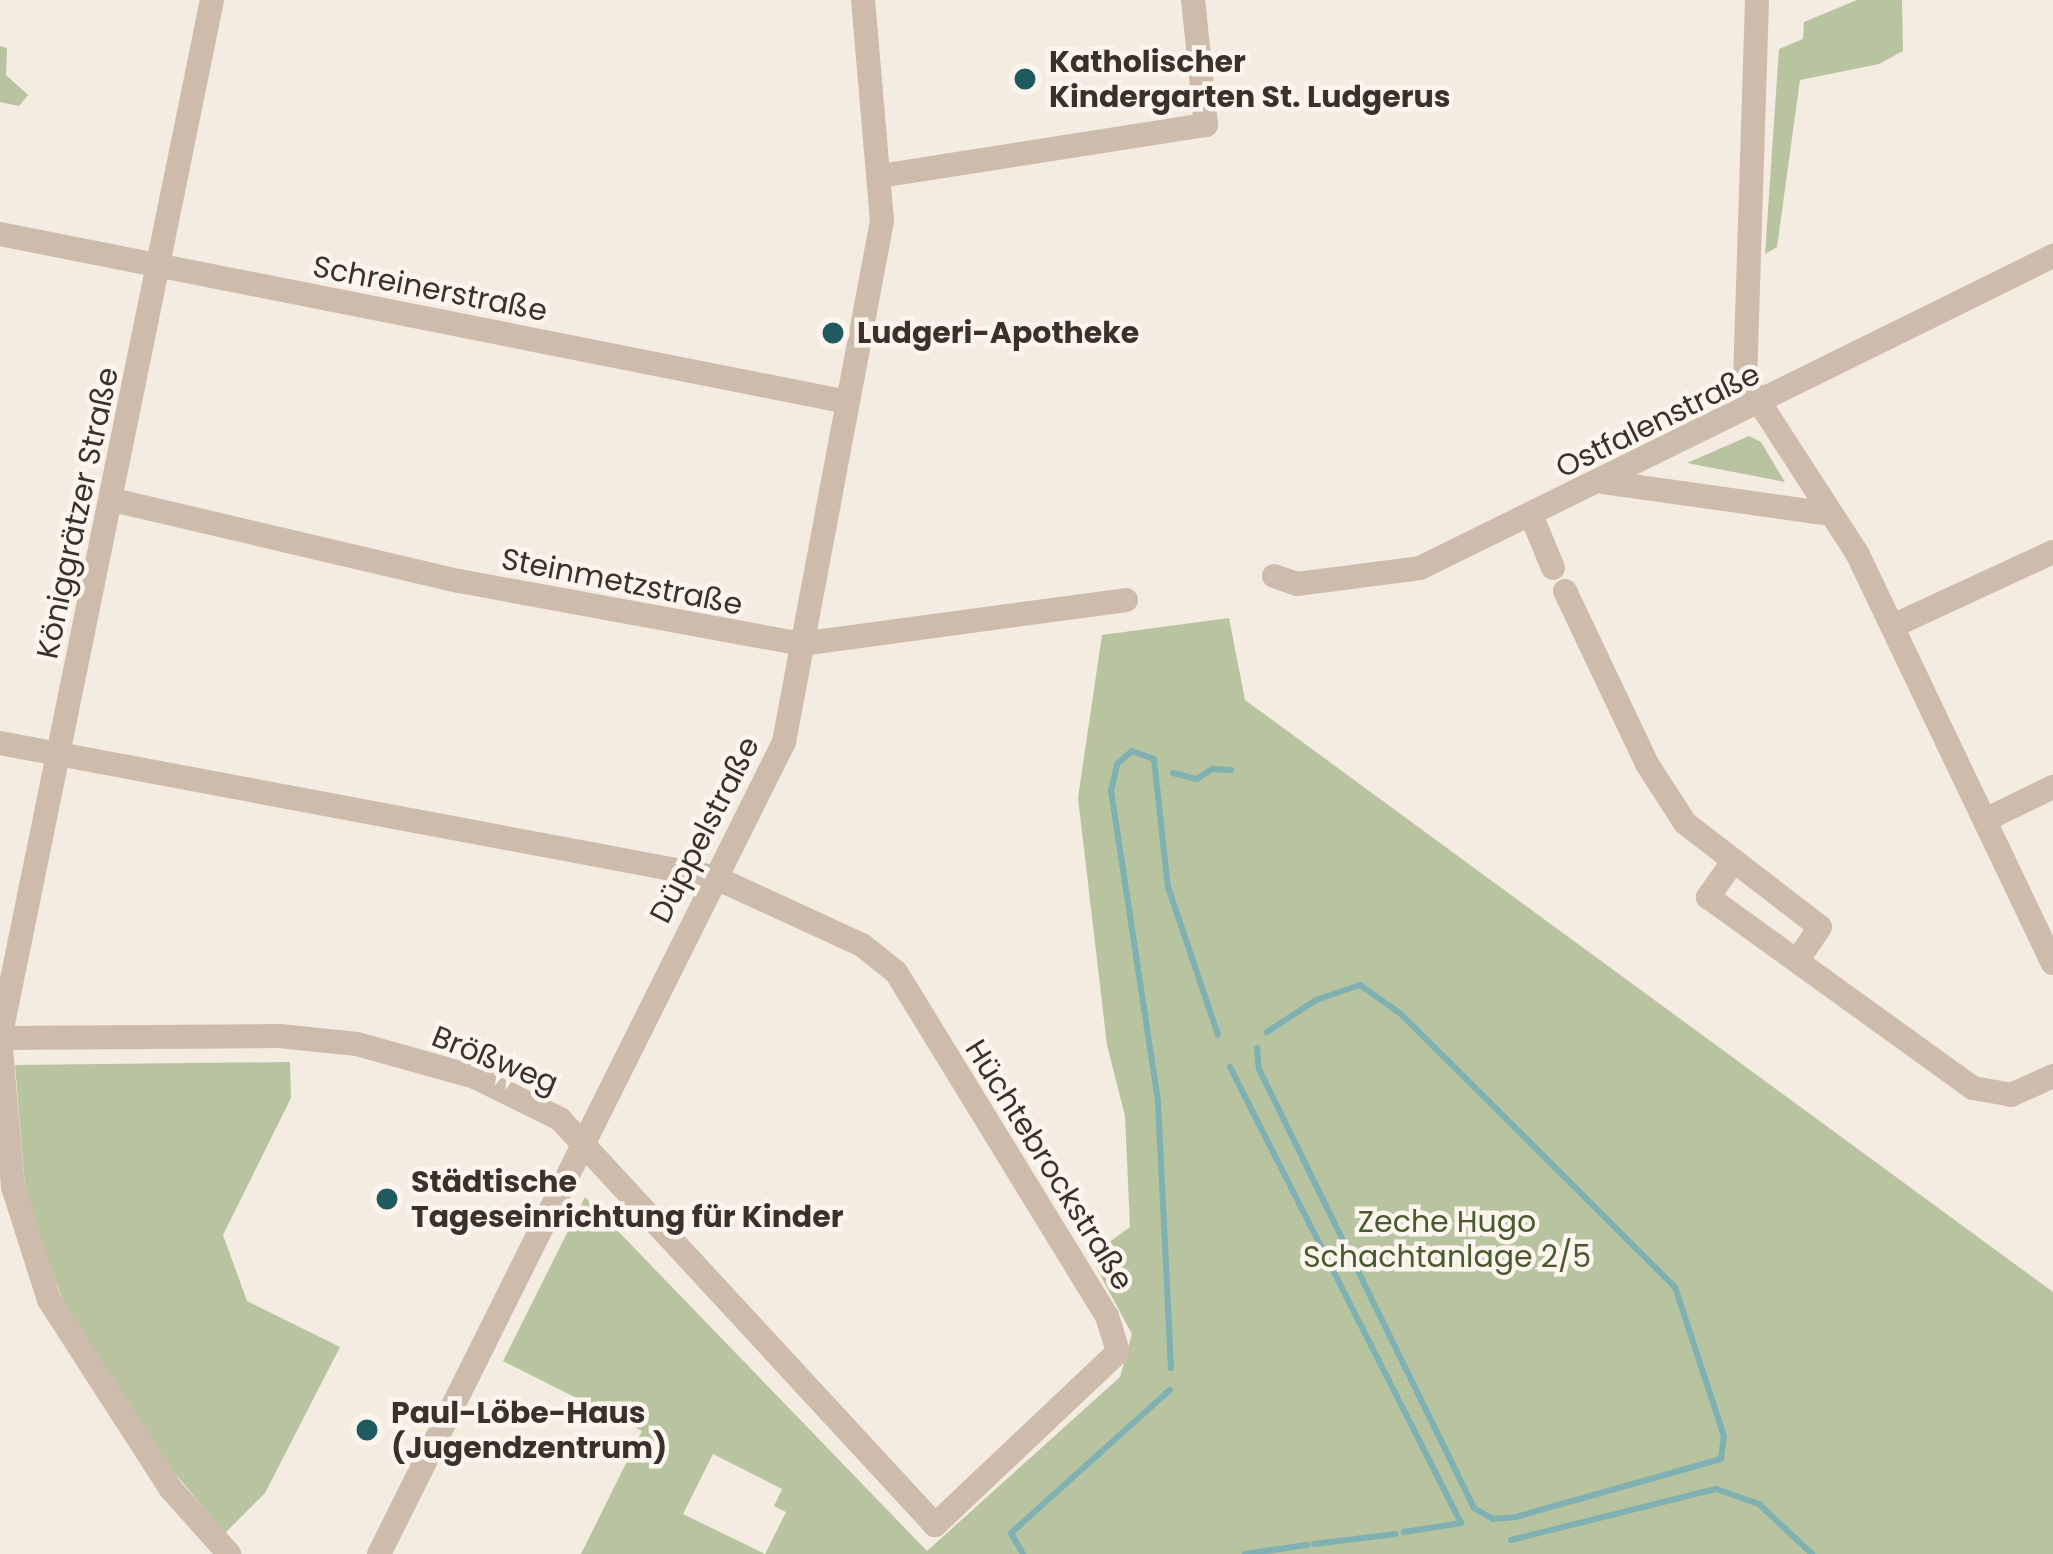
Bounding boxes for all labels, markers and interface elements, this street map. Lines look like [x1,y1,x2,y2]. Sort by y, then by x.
place label: Katholischer Kindergarten St. Ludgerus [1049,44,1450,115]
marker: Katholischer Kindergarten St. Ludgerus [1012,66,1038,92]
street label: Schreinerstraße [310,249,550,329]
place label: Ludgeri-Apotheke [857,315,1139,351]
marker: Ludgeri-Apotheke [820,320,846,346]
street label: Ostfalenstraße [1550,356,1766,486]
street label: Königgrätzer Straße [29,364,127,662]
street label: Steinmetzstraße [498,541,746,623]
street label: Düppelstraße [643,731,767,929]
street label: Brößweg [427,1018,563,1102]
street label: Hüchtebrockstraße [957,1033,1141,1297]
place label: Städtische Tageseinrichtung für Kinder [411,1164,844,1234]
marker: Städtische Tageseinrichtung für Kinder [374,1186,400,1212]
park label: Zeche Hugo Schachtanlage 2/5 [1303,1204,1591,1274]
place label: Paul-Löbe-Haus (Jugendzentrum) [391,1395,667,1466]
marker: Paul-Löbe-Haus (Jugendzentrum) [354,1417,380,1443]

